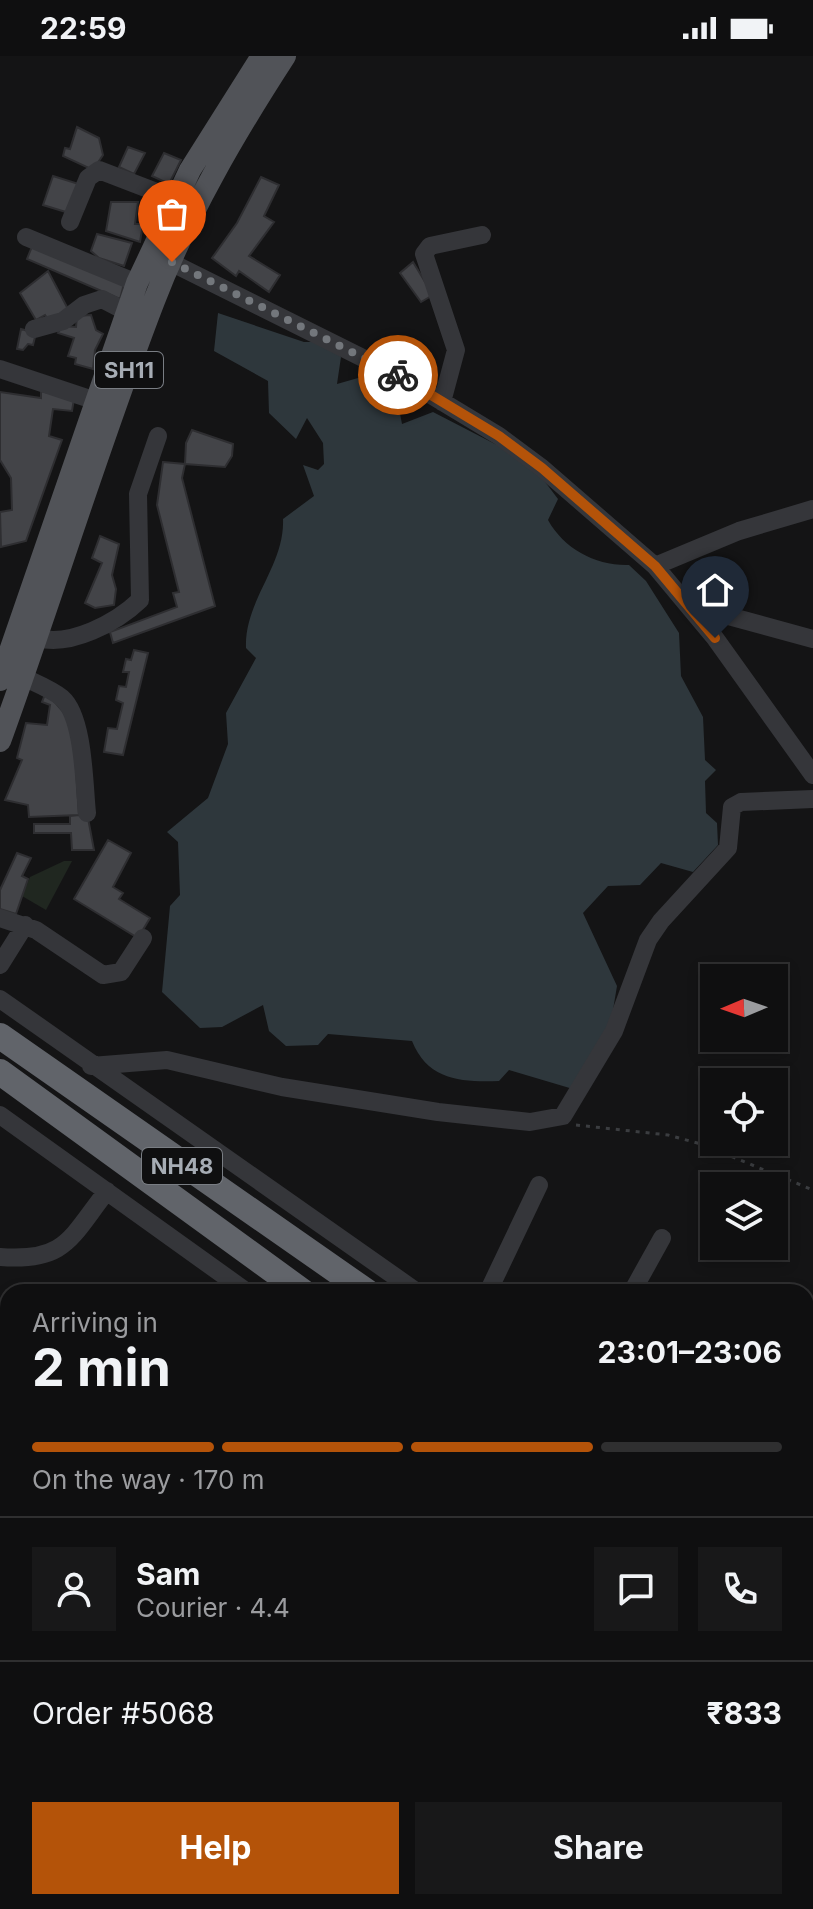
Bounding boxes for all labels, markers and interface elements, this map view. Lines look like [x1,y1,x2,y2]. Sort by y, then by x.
text: 22:59 [40,10,126,46]
pin [138,180,206,262]
icon: bag [150,192,194,236]
courier [358,335,438,415]
road number: SH11 [95,352,163,388]
icon: bike [376,353,420,397]
pin [681,556,749,638]
icon: home [693,568,737,612]
north arrow [700,964,788,1052]
map controls [700,964,788,1260]
button: locate [700,1068,788,1156]
road number: NH48 [142,1148,222,1184]
button: layers [700,1172,788,1260]
text: Arriving in [32,1307,158,1338]
text: 23:01–23:06 [598,1334,782,1370]
text: 2 min [32,1336,171,1399]
text: On the way · 170 m [32,1464,265,1495]
button: person [32,1547,116,1631]
button: chat [594,1547,678,1631]
button: phone [698,1547,782,1631]
text: Sam [136,1556,200,1592]
text: Courier · 4.4 [136,1592,290,1623]
text: Order #5068 [32,1695,215,1731]
text: ₹833 [707,1695,782,1731]
button: Help [32,1802,399,1894]
button: Share [415,1802,782,1894]

